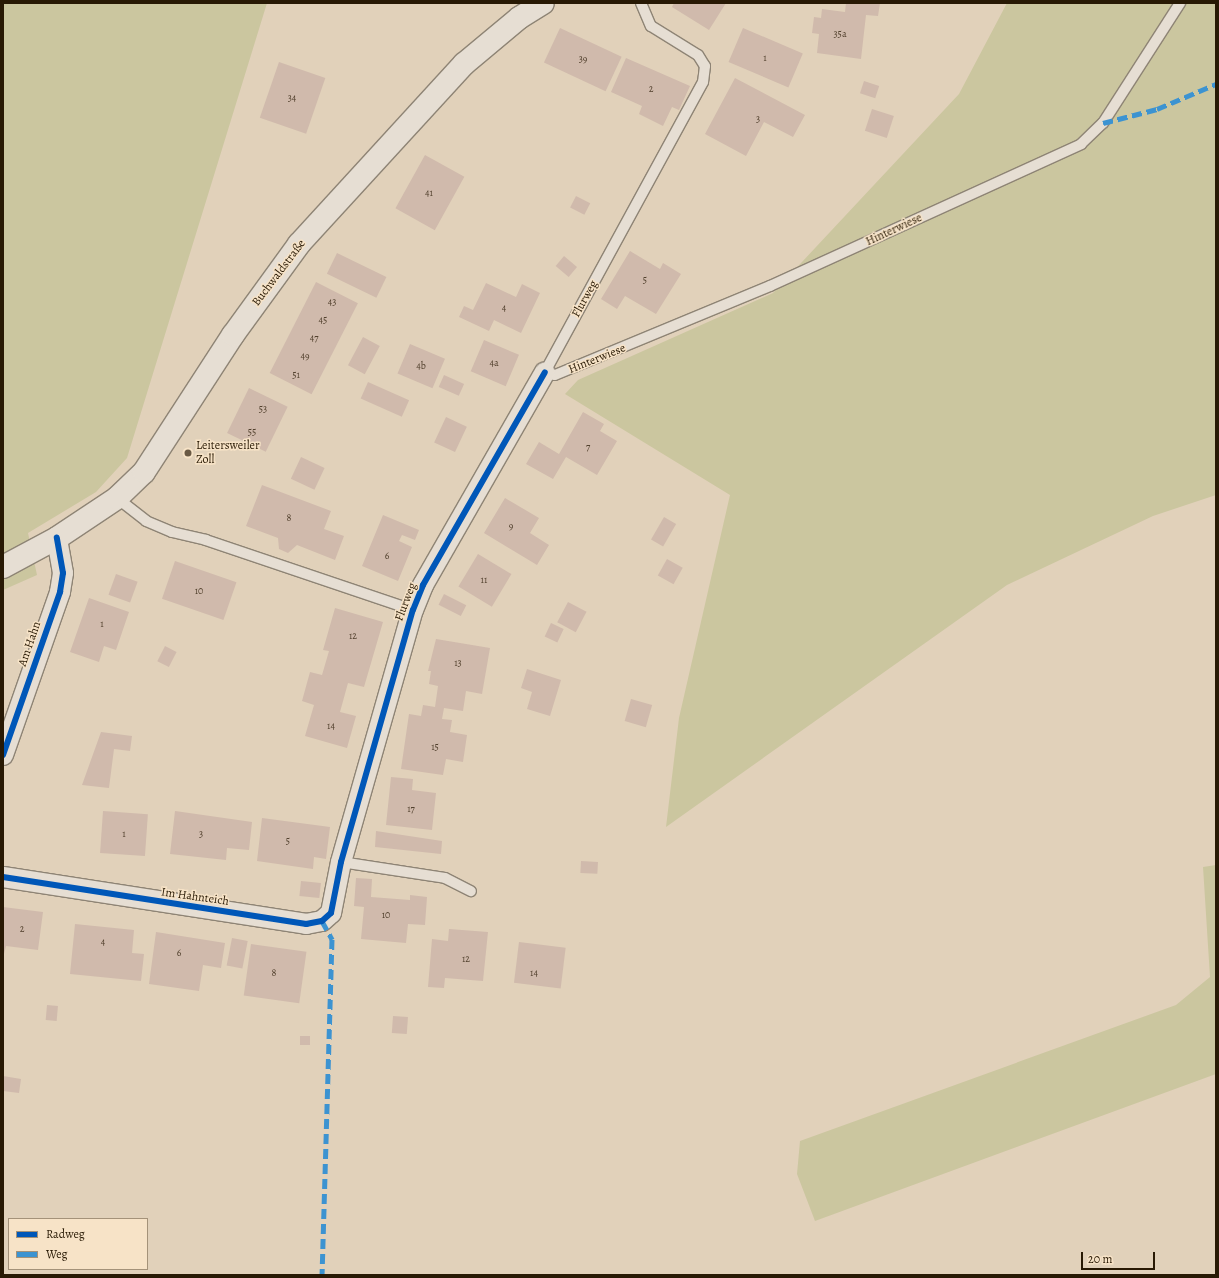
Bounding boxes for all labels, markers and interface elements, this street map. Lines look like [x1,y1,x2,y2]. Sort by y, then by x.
house number: 35a [833,28,847,40]
house number: 1 [763,52,767,64]
house number: 39 [579,53,587,65]
house number: 2 [649,83,653,95]
house number: 34 [288,92,296,104]
house number: 3 [756,113,760,125]
house number: 41 [425,187,433,199]
street label: Hinterwiese [864,211,924,249]
street label: Buchwaldstraße [249,237,309,309]
house number: 5 [643,274,647,286]
street label: Flurweg [569,278,601,320]
house number: 43 [328,296,336,308]
house number: 4 [502,302,506,314]
house number: 45 [319,314,327,326]
house number: 47 [310,332,318,344]
street label: Hinterwiese [566,341,628,377]
house number: 49 [300,350,310,362]
house number: 4a [489,357,499,369]
house number: 4b [416,360,426,372]
house number: 51 [292,369,300,381]
house number: 53 [259,403,267,415]
house number: 55 [248,426,256,438]
place label: Leitersweiler Zoll [196,439,260,467]
house number: 7 [586,441,590,453]
marker: Leitersweiler Zoll [183,448,193,458]
house number: 8 [287,512,291,524]
house number: 9 [509,520,513,532]
house number: 6 [385,550,389,562]
house number: 11 [481,574,487,586]
street label: Flurweg [392,581,420,623]
house number: 10 [195,585,203,597]
house number: 1 [100,618,104,630]
street label: Am Hahn [16,620,44,668]
house number: 12 [349,630,357,642]
house number: 13 [454,657,462,669]
house number: 14 [327,720,335,732]
house number: 15 [431,741,439,753]
house number: 17 [407,803,415,815]
house number: 1 [122,828,126,840]
house number: 3 [199,828,203,840]
house number: 5 [286,835,290,847]
street label: Im Hahnteich [160,885,230,909]
house number: 10 [382,909,390,921]
house number: 2 [20,923,24,935]
house number: 4 [101,936,105,948]
house number: 6 [177,947,181,959]
house number: 12 [462,953,470,965]
house number: 8 [272,967,276,979]
house number: 14 [530,967,538,979]
legend [8,1218,148,1270]
text: Radweg [46,1226,85,1242]
scale bar [1083,1244,1157,1270]
text: Weg [46,1246,68,1262]
text: 20 m [1088,1251,1112,1267]

